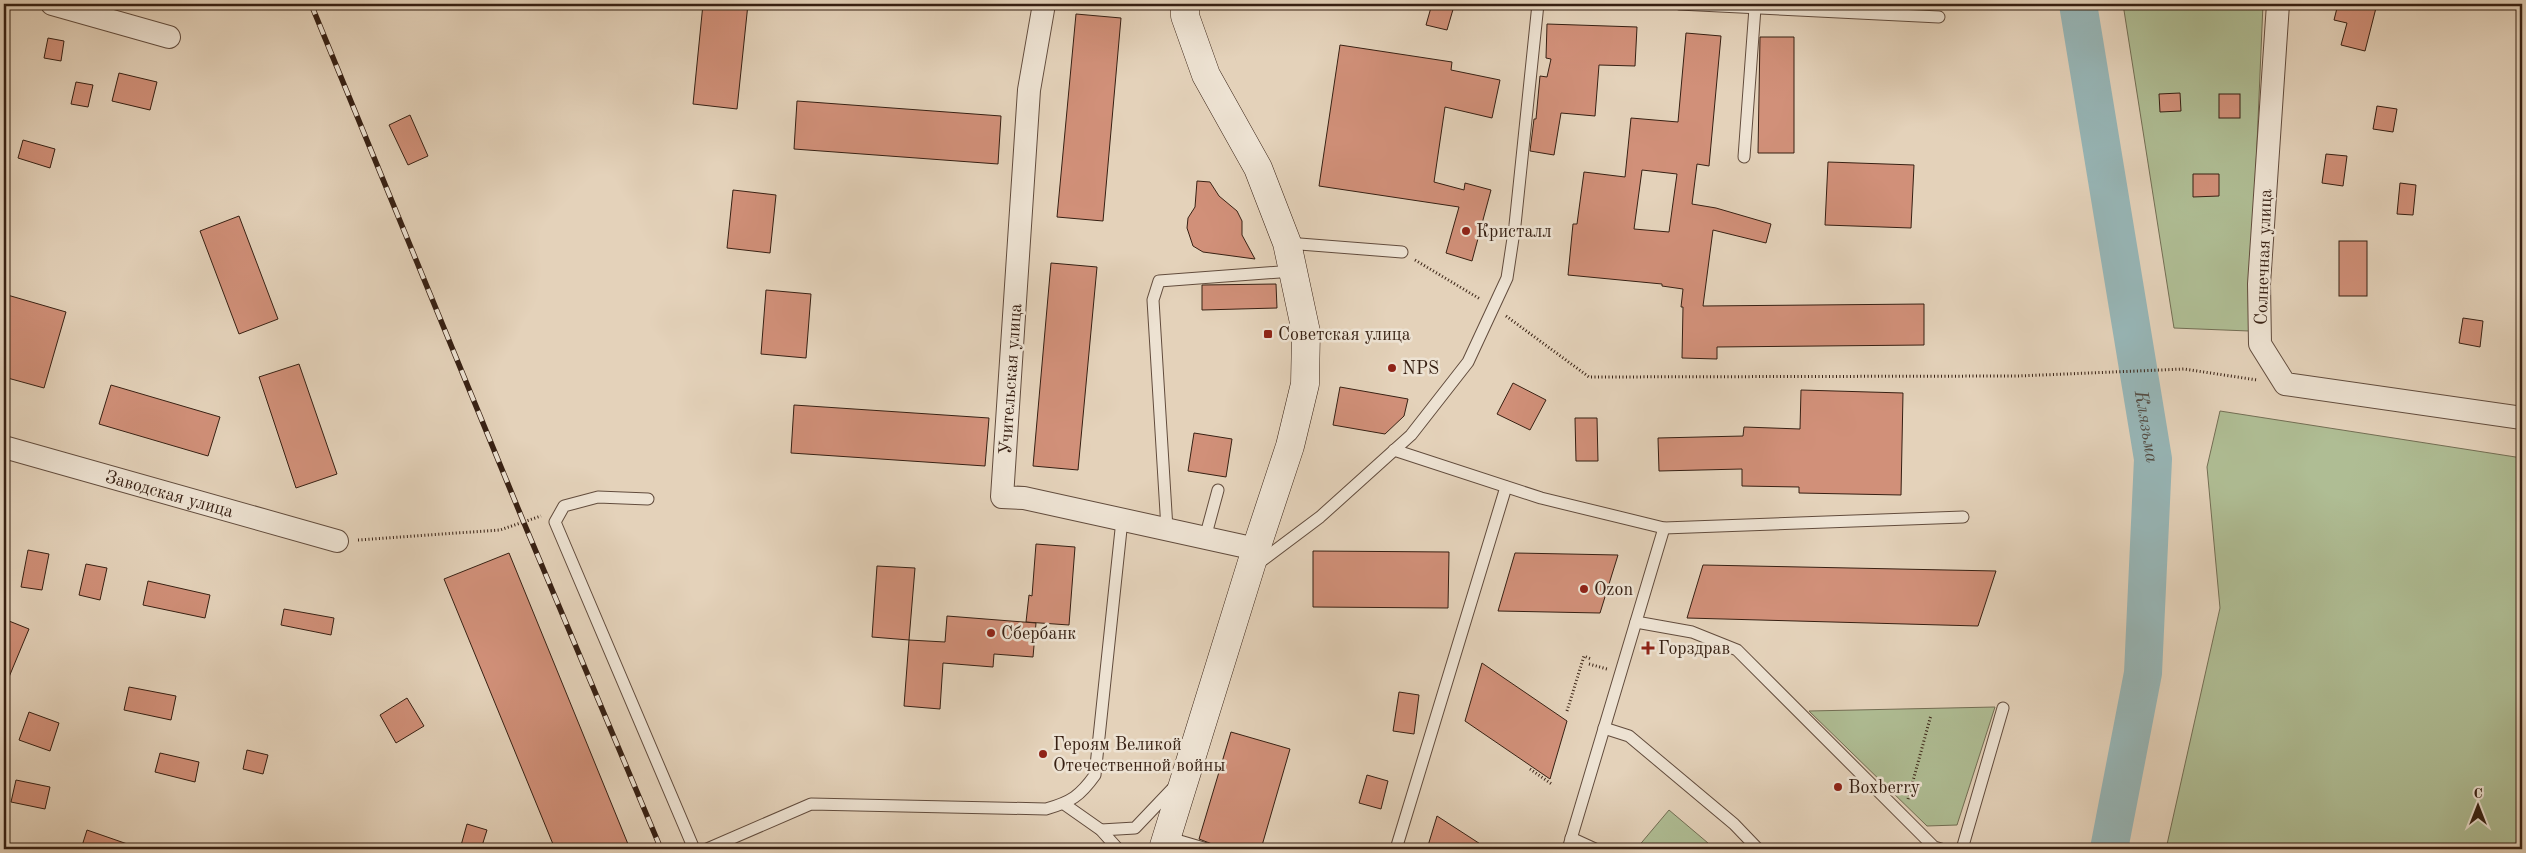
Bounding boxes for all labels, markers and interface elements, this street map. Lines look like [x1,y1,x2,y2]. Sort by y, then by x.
street label: Солнечная улица [2253,188,2275,326]
place label: Кристалл [1476,223,1552,241]
marker: Кристалл [1460,225,1472,237]
street label: Учительская улица [997,303,1025,455]
place label: Советская улица [1278,326,1411,344]
marker: Советская улица [1262,328,1274,340]
place label: NPS [1402,360,1439,378]
marker: NPS [1386,362,1398,374]
water label: Клязьма [2130,388,2160,464]
street label: Заводская улица [103,468,235,521]
place label: Ozon [1594,581,1633,599]
marker: Ozon [1578,583,1590,595]
place label: Сбербанк [1001,625,1076,643]
marker: Сбербанк [985,627,997,639]
place label: Горздрав [1658,640,1730,658]
marker: Горздрав [1642,642,1654,654]
place label: Героям Великой Отечественной войны [1053,736,1225,775]
marker: Героям Великой Отечественной войны [1037,748,1049,760]
place label: Boxberry [1848,779,1921,797]
north arrow [2454,780,2504,830]
marker: Boxberry [1832,781,1844,793]
text: С [2473,787,2483,801]

